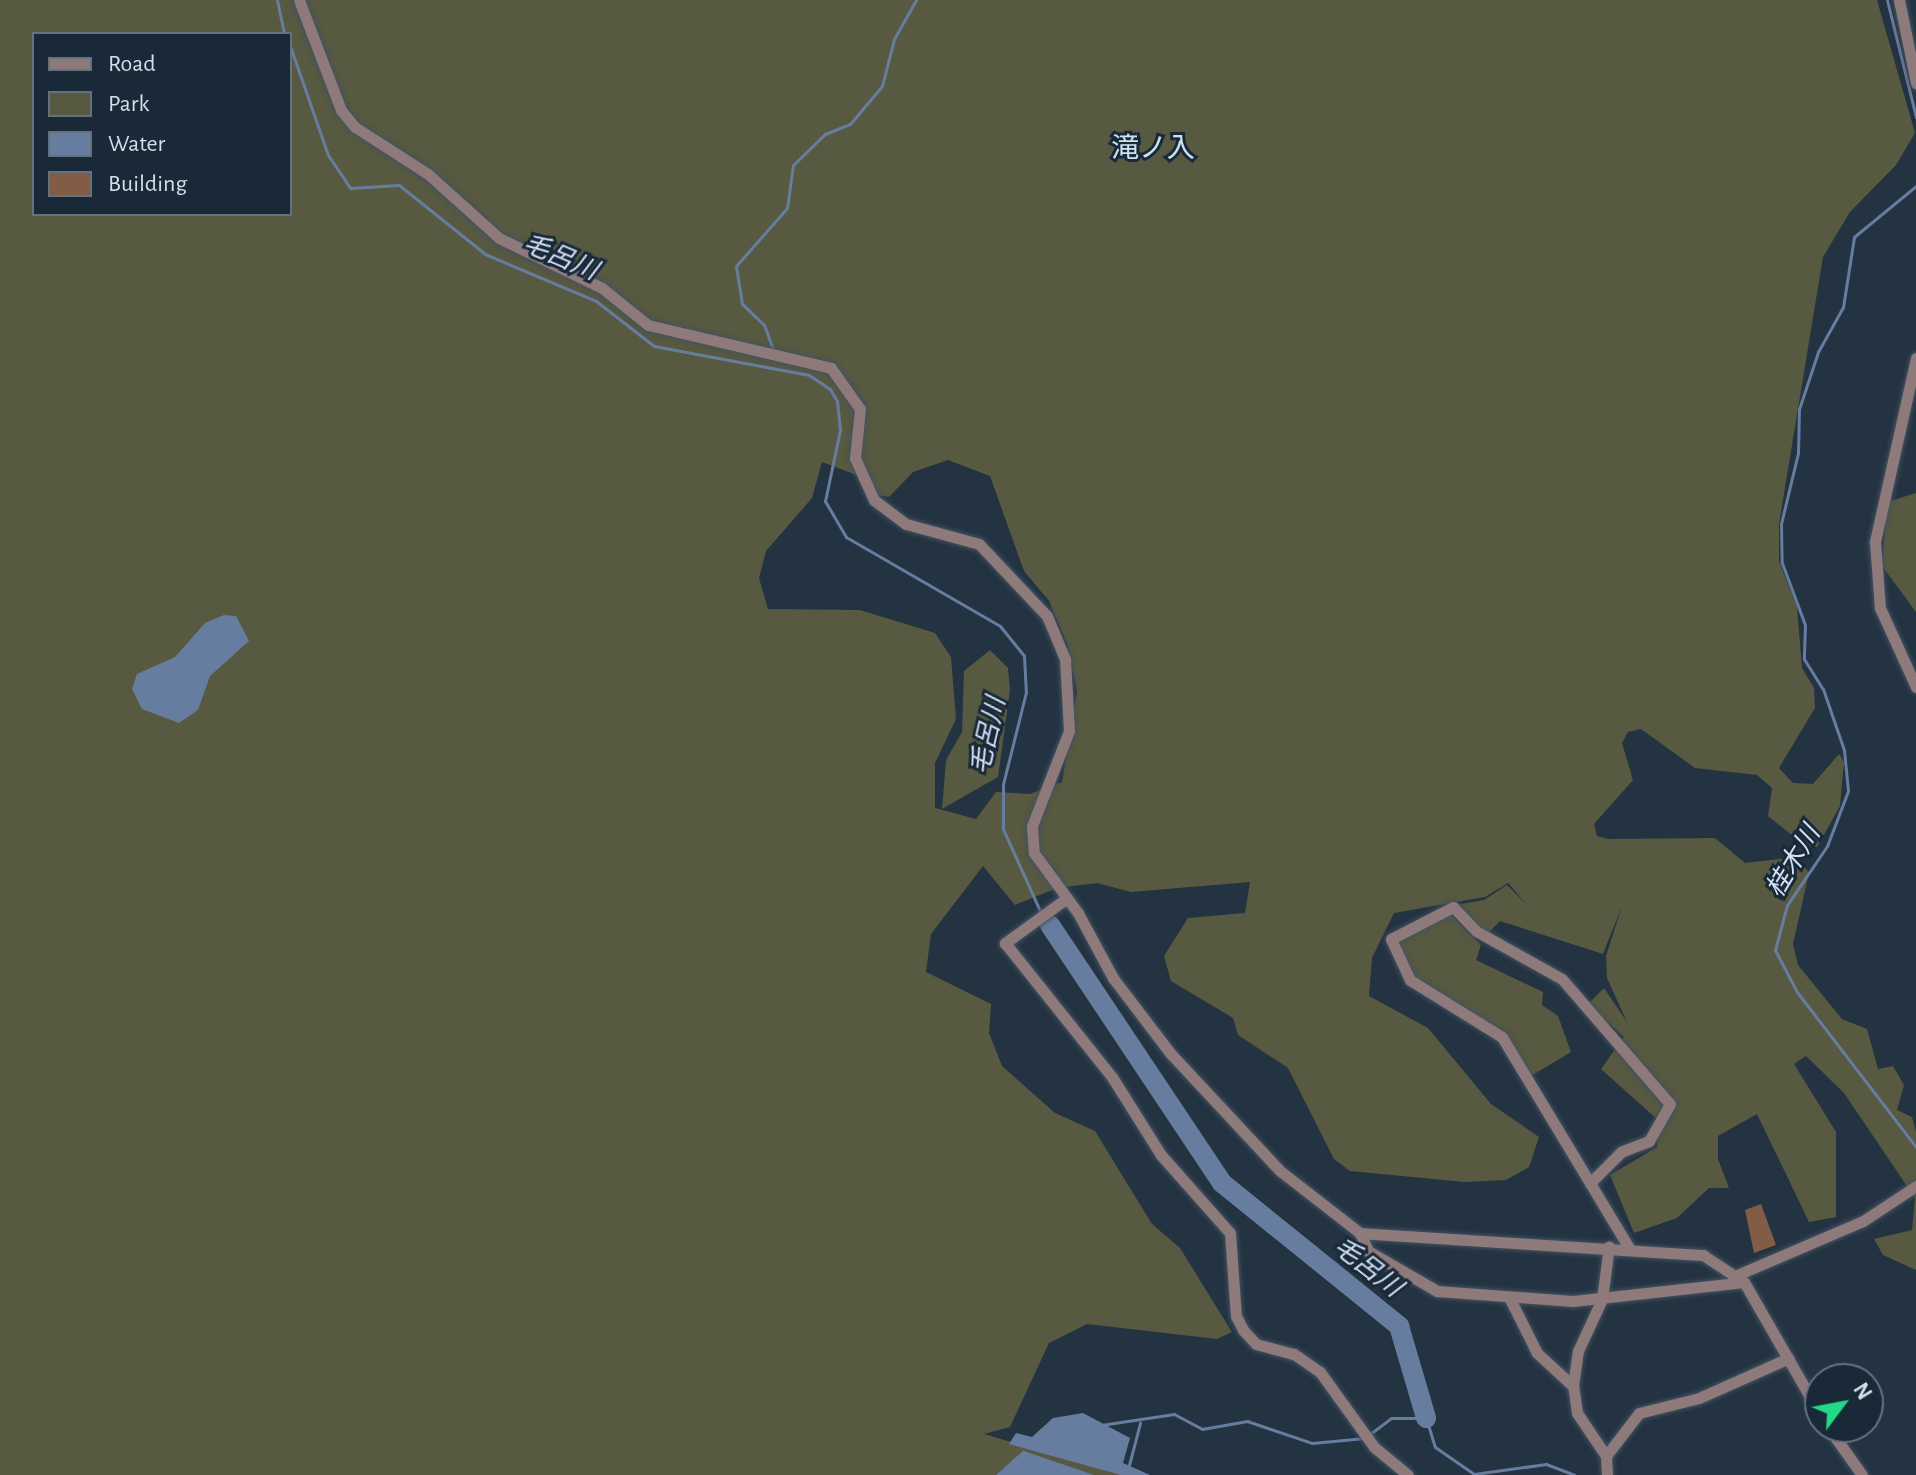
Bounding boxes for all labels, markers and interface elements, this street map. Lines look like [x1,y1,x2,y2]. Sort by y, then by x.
legend [32,32,292,216]
text: Road [108,52,156,76]
text: Park [108,92,149,116]
text: Water [108,132,165,156]
district label: 滝ノ入 [1111,132,1195,166]
text: Building [108,172,187,196]
water label: 毛呂川 [518,228,602,288]
water label: 毛呂川 [965,694,1013,778]
water label: 桂木川 [1761,821,1827,903]
water label: 毛呂川 [1327,1232,1407,1304]
north arrow [1804,1363,1884,1443]
text: N [1849,1379,1876,1404]

